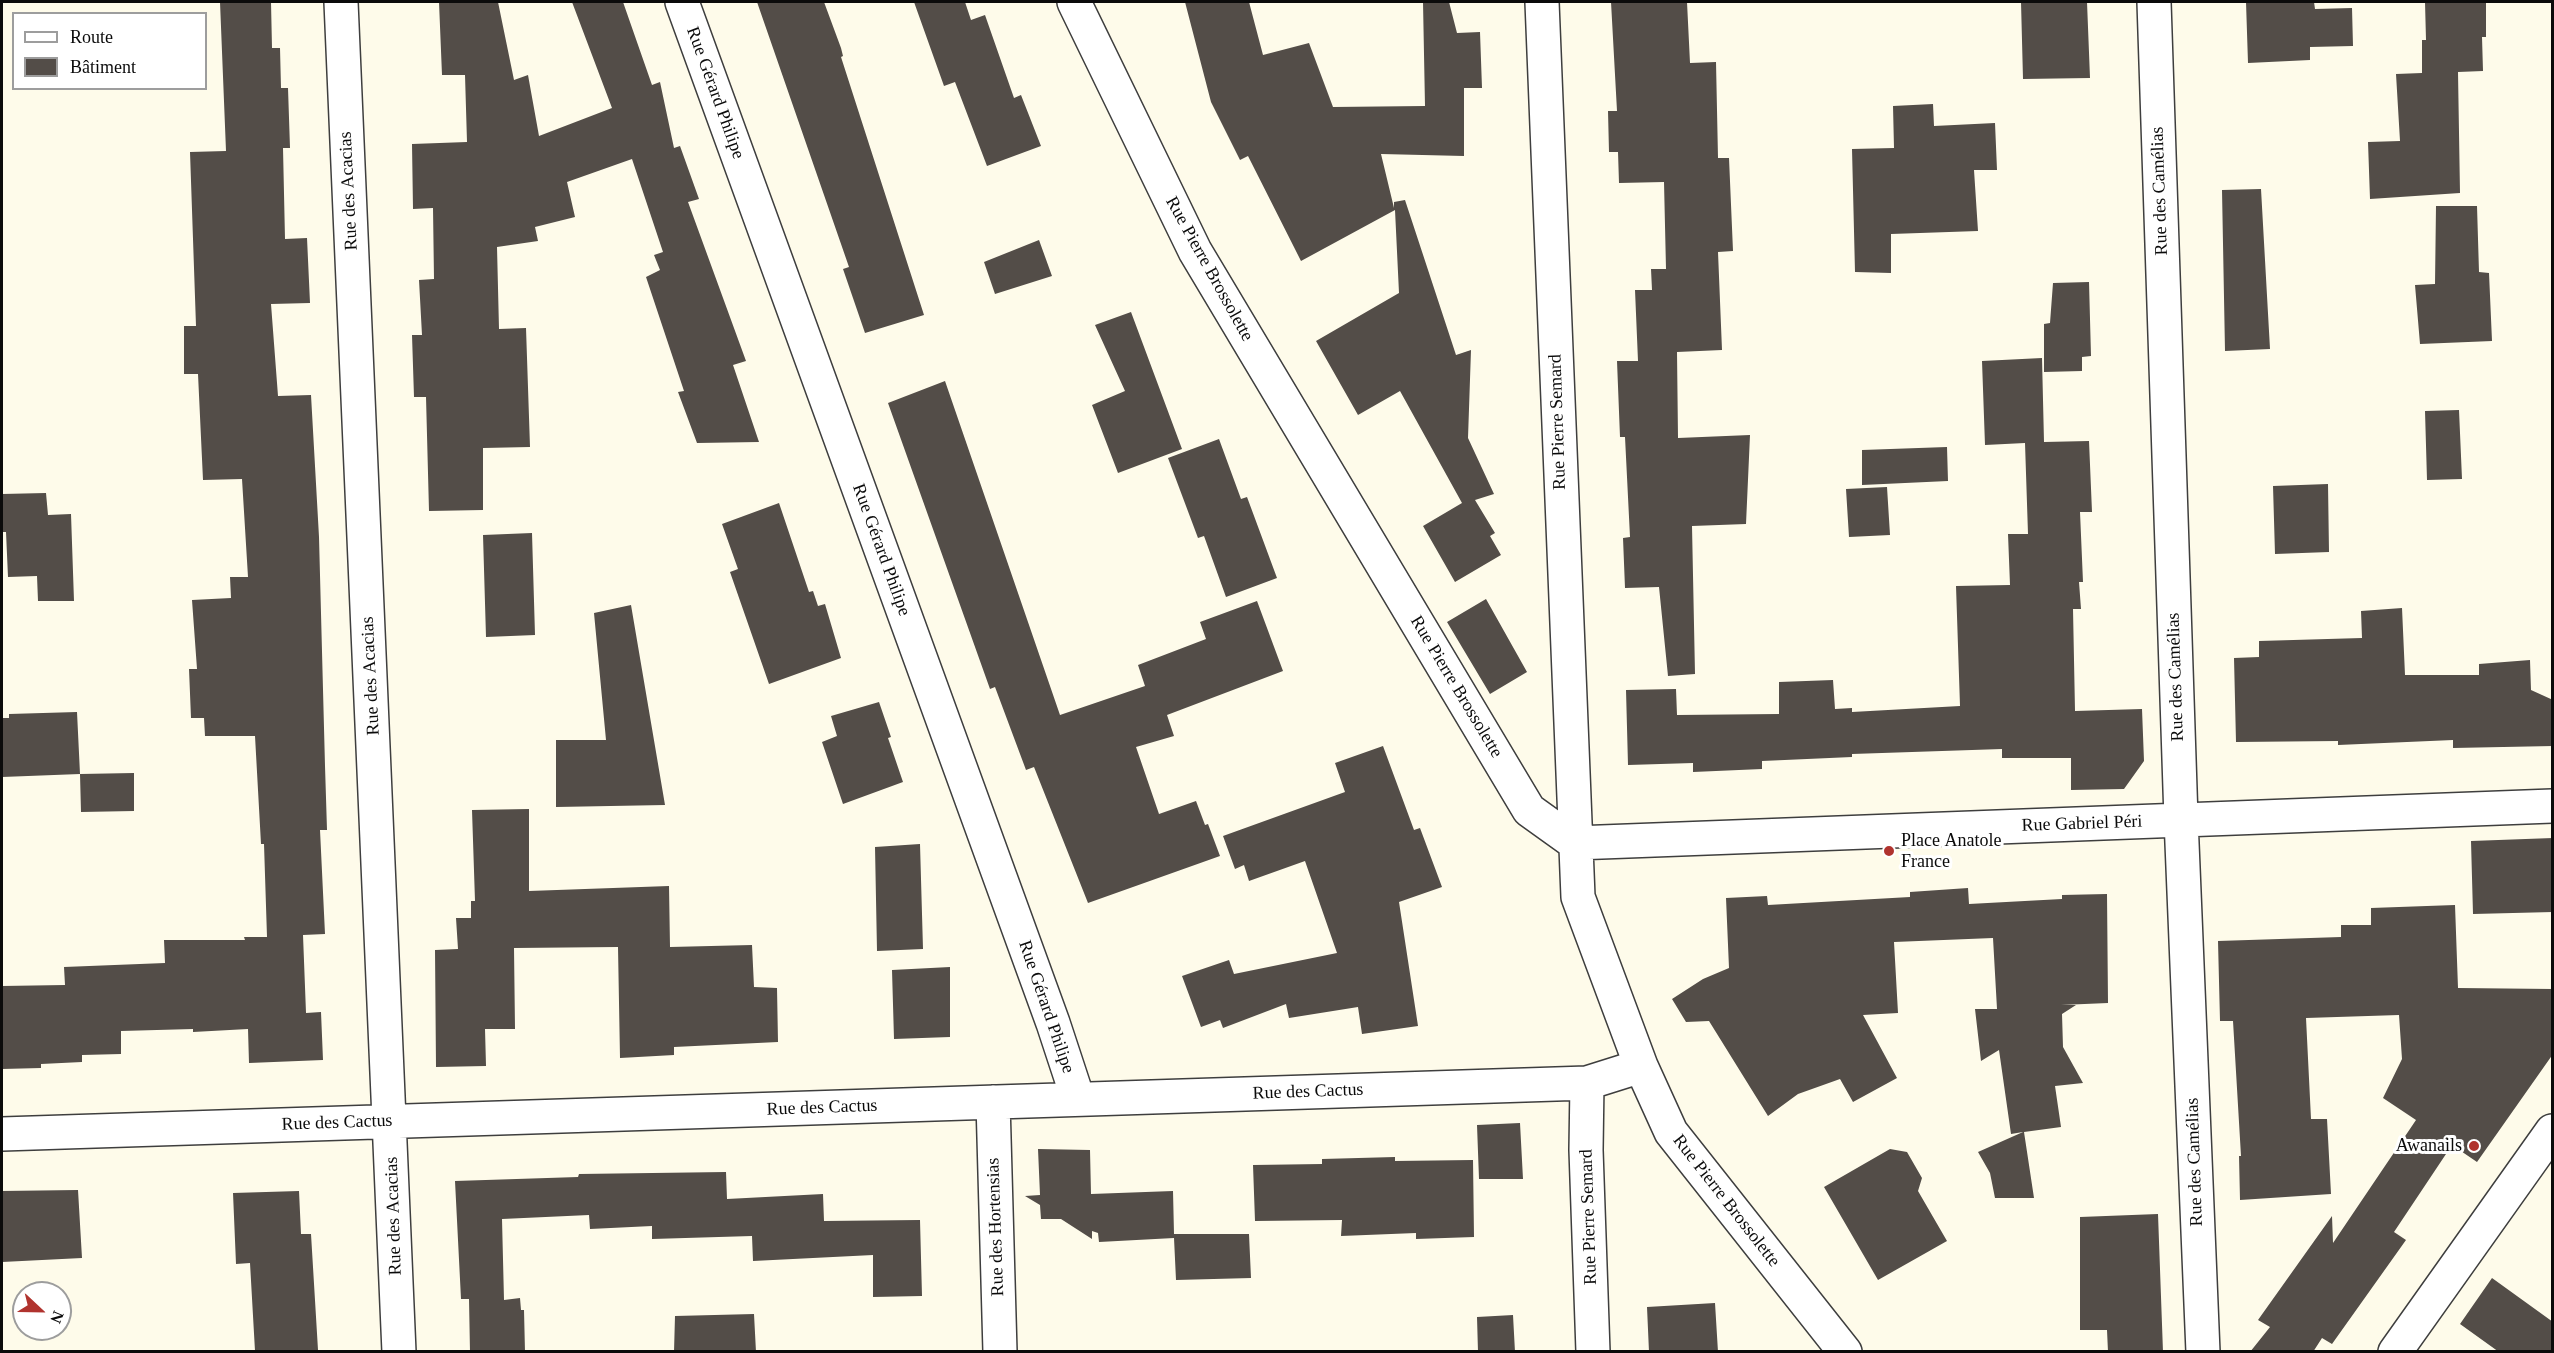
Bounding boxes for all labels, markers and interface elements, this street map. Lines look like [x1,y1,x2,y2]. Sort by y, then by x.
legend [12,12,207,90]
street label: Rue Gérard Philipe [681,24,749,162]
text: Route [70,27,113,47]
text: Bâtiment [70,57,136,77]
street label: Rue des Camélias [2147,126,2173,256]
street label: Rue des Acacias [335,131,363,251]
street label: Rue Pierre Brossolette [1160,193,1258,345]
street label: Rue Pierre Semard [1545,354,1571,490]
street label: Rue Gérard Philipe [847,481,915,619]
street label: Rue Pierre Brossolette [1405,612,1507,762]
street label: Rue des Camélias [2163,612,2189,742]
street label: Rue des Acacias [357,616,385,736]
street label: Rue Gabriel Péri [2021,811,2143,837]
place label: Place Anatole France [1901,830,2001,872]
marker: Place Anatole France [1882,844,1896,858]
street label: Rue Gérard Philipe [1013,938,1079,1076]
street label: Rue des Cactus [1252,1079,1364,1105]
street label: Rue des Cactus [766,1095,878,1121]
street label: Rue des Camélias [2182,1097,2208,1227]
street label: Rue des Cactus [281,1110,393,1136]
street label: Rue Pierre Brossolette [1668,1131,1784,1271]
place label: Awanails [2396,1135,2462,1157]
marker: Awanails [2467,1139,2481,1153]
street label: Rue Pierre Semard [1576,1149,1602,1285]
street label: Rue des Acacias [381,1156,407,1276]
street label: Rue des Hortensias [983,1157,1009,1297]
north arrow [12,1281,72,1341]
text: N [47,1309,67,1326]

